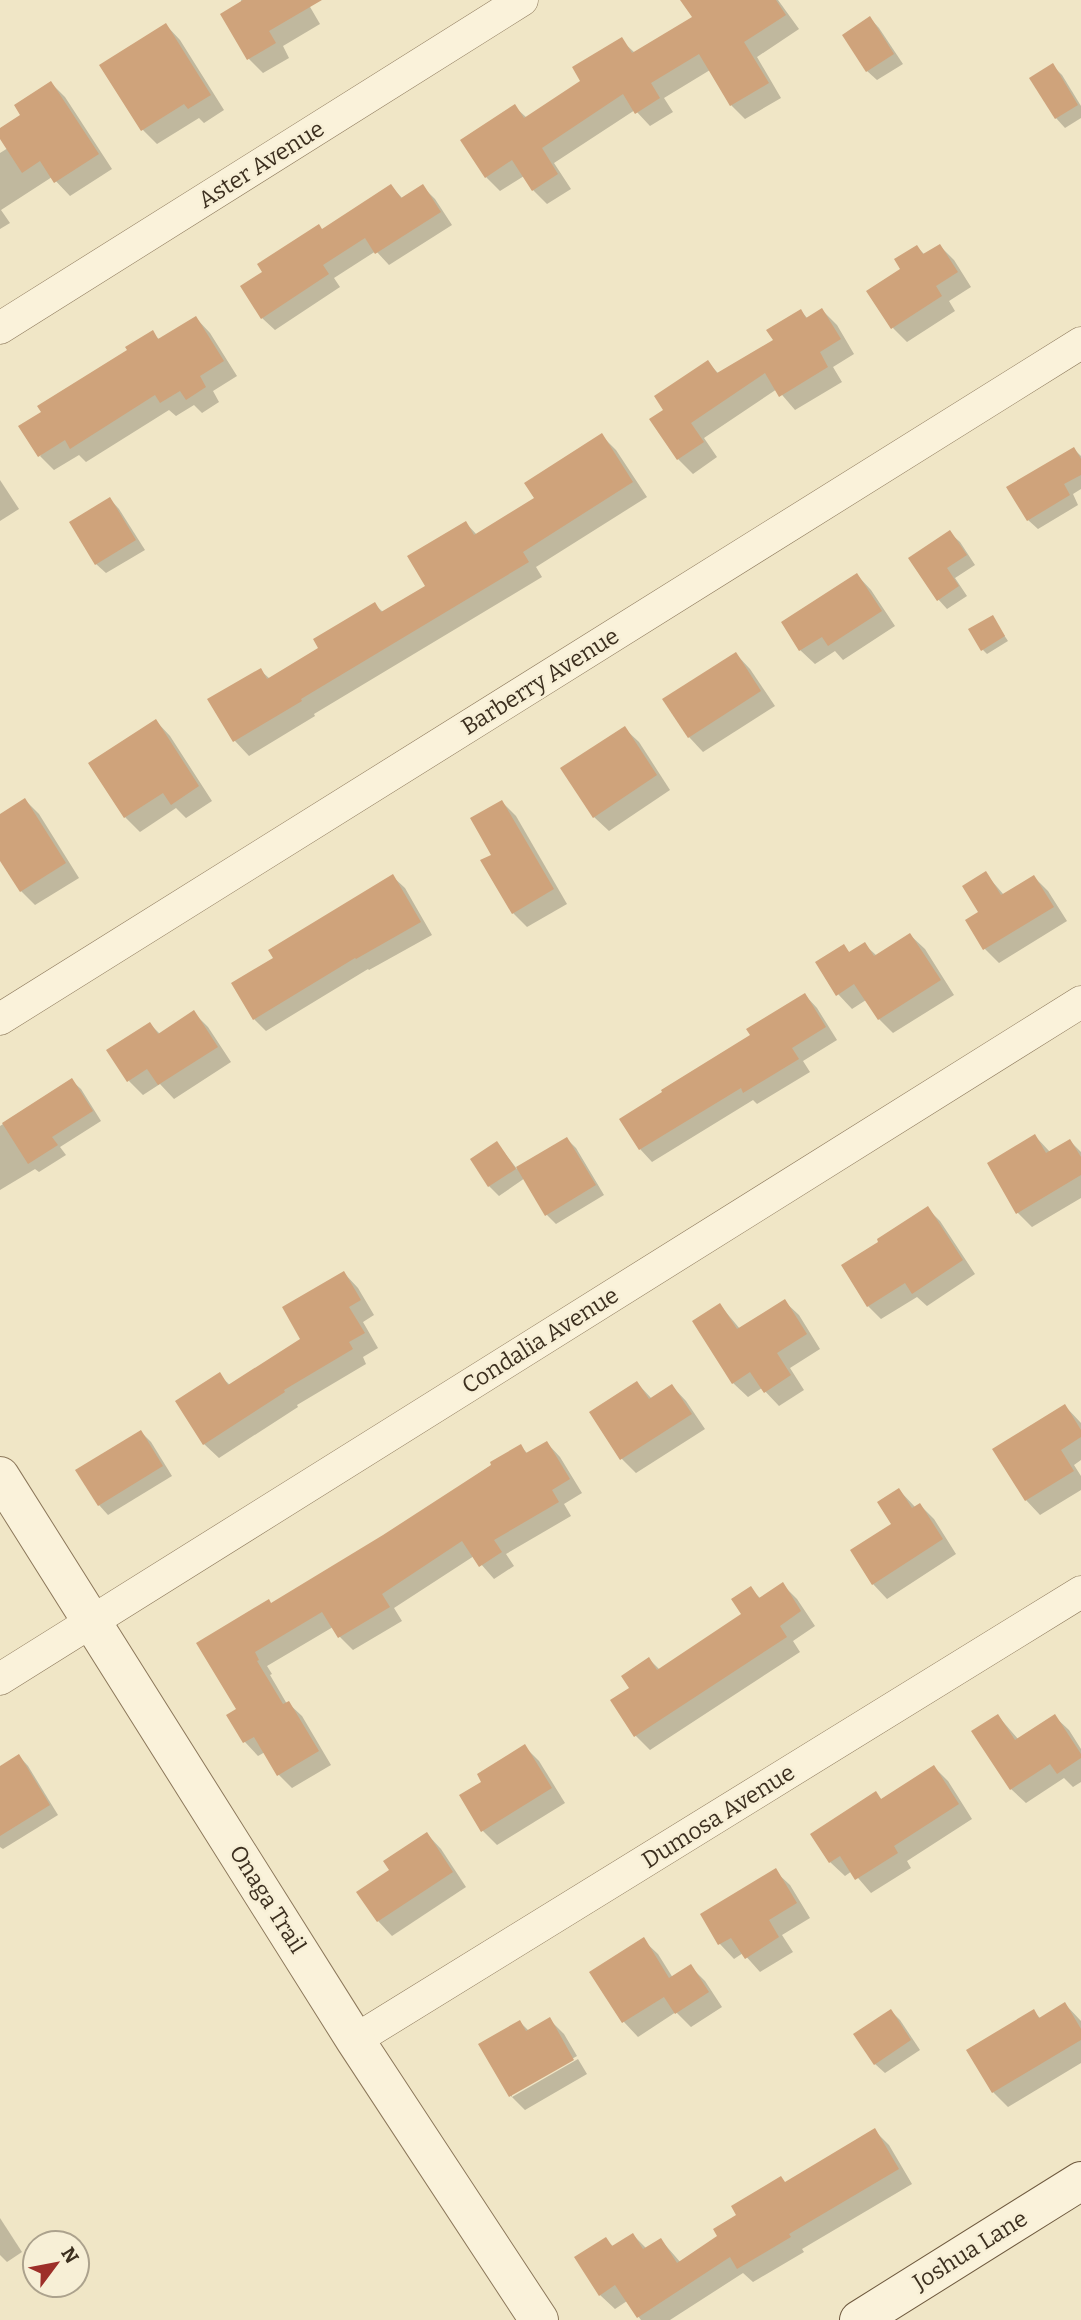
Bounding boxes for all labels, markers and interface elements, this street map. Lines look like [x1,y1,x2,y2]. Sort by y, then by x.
street label: Aster Avenue [193,114,329,214]
street label: Barberry Avenue [456,621,624,741]
street label: Condalia Avenue [457,1281,623,1399]
street label: Dumosa Avenue [636,1758,800,1874]
street label: Onaga Trail [224,1840,312,1959]
street label: Joshua Lane [907,2204,1032,2297]
north arrow [21,2229,91,2299]
text: N [56,2243,84,2268]

